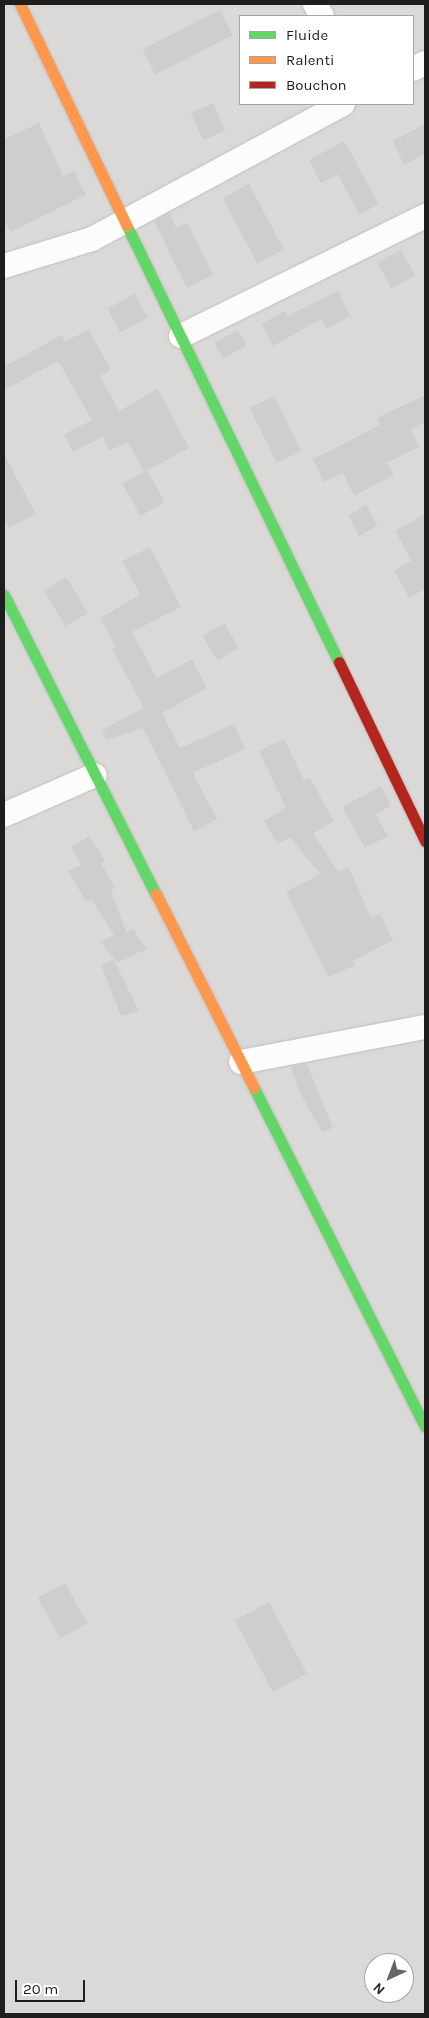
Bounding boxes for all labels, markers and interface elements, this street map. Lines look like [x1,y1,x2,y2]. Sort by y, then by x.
legend [239,15,414,105]
text: Fluide [286,26,328,44]
text: Ralenti [286,51,335,69]
text: Bouchon [286,76,347,94]
north arrow [364,1953,414,2003]
scale bar [18,1970,88,2002]
text: N [370,1979,389,1998]
text: 20 m [23,1980,58,1998]

